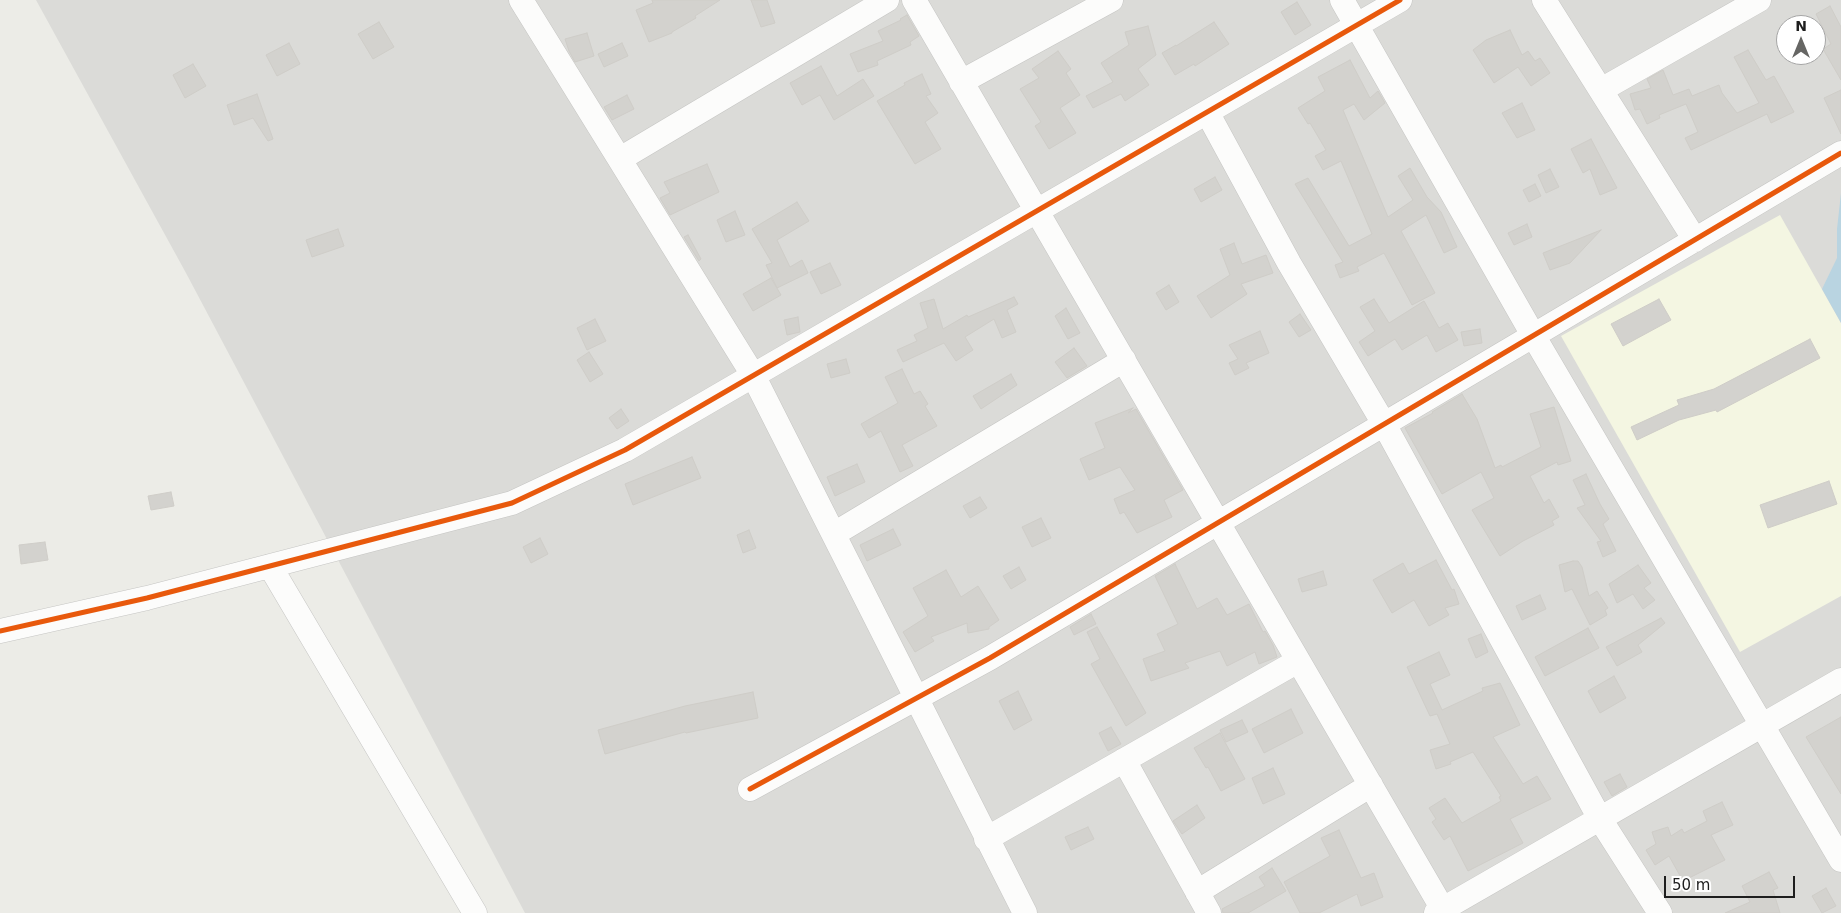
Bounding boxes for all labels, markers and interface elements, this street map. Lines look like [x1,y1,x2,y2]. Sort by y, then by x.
north arrow [1776,15,1826,65]
text: N [1795,18,1807,34]
scale bar [1666,866,1797,898]
text: 50 m [1672,876,1710,894]

